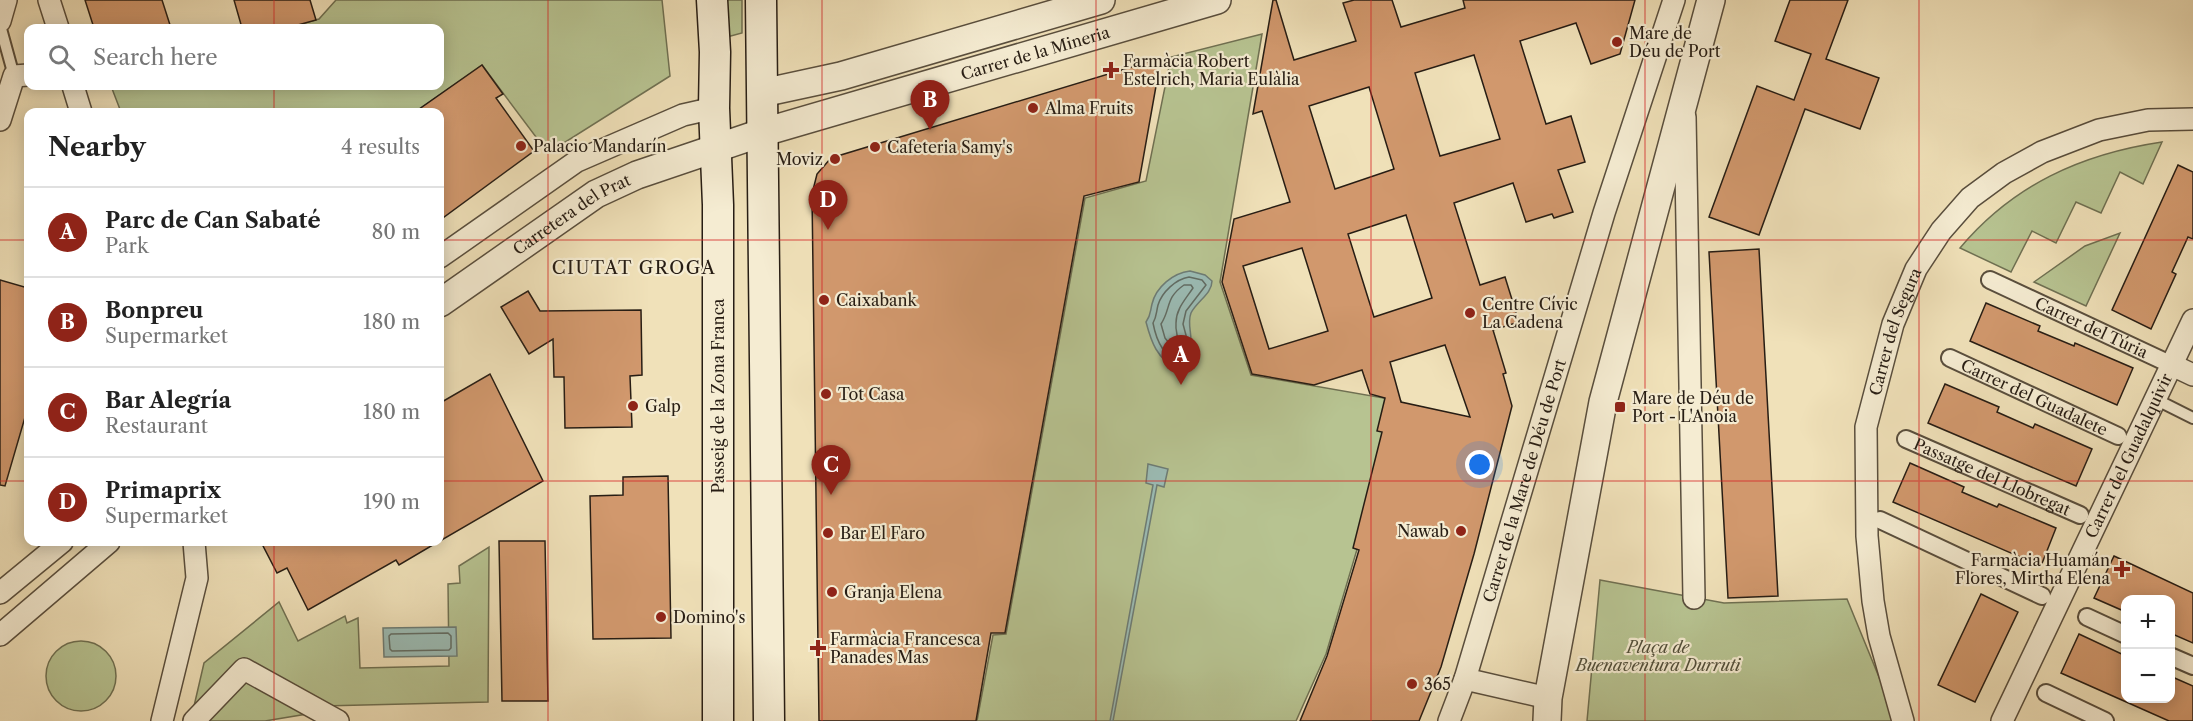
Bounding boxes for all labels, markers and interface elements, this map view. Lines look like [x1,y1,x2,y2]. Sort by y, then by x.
street label: Carrer de la Mineria [958,22,1112,84]
place label: Mare de Déu de Port [1629,23,1721,61]
search box [24,24,444,90]
marker: Mare de Déu de Port [1610,35,1624,49]
icon: search [45,41,78,74]
text: Search here [93,44,218,71]
place label: Farmàcia Robert Estelrich, Maria Eulàlia [1123,51,1300,89]
marker: Farmàcia Robert Estelrich, Maria Eulàlia [1104,63,1118,77]
pin: B [910,80,950,130]
place label: Alma Fruits [1044,98,1133,118]
marker: Alma Fruits [1026,101,1040,115]
text: Nearby [48,131,146,163]
text: 4 results [341,135,420,159]
place label: Palacio Mandarín [533,136,667,156]
place label: Cafeteria Samy's [887,137,1013,157]
marker: Palacio Mandarín [514,139,528,153]
marker: Cafeteria Samy's [868,140,882,154]
place label: Moviz [776,149,823,169]
marker: Moviz [828,152,842,166]
street label: Carretera del Prat [509,169,634,259]
pin: D [808,180,848,230]
text: Parc de Can Sabaté [105,207,321,234]
text: A [60,220,75,244]
text: 80 m [372,220,420,244]
text: Park [105,234,148,258]
district label: CIUTAT GROGA [552,257,716,279]
street label: Carrer del Segura [1865,264,1926,397]
place label: Caixabank [836,290,918,310]
street label: Carrer del Túria [2032,292,2152,363]
marker: Caixabank [817,293,831,307]
place label: Centre Cívic La Cadena [1482,294,1578,332]
text: Bonpreu [105,297,203,324]
street label: Passeig de la Zona Franca [708,298,728,493]
marker: Centre Cívic La Cadena [1463,306,1477,320]
text: B [60,310,75,334]
text: 180 m [363,310,420,334]
text: Supermarket [105,324,228,348]
pin: A [1162,336,1200,385]
street label: Carrer del Guadalete [1958,355,2111,440]
street label: Carrer de la Mare de Déu de Port [1478,356,1570,605]
street label: Carrer del Guadalquivir [2081,370,2176,541]
place label: Tot Casa [838,384,905,404]
text: Bar Alegría [105,387,231,414]
marker: Tot Casa [819,387,833,401]
place label: Mare de Déu de Port - L'Anoia [1632,388,1754,426]
place label: Galp [645,396,681,416]
marker: Galp [626,399,640,413]
text: C [59,400,76,424]
text: 180 m [363,400,420,424]
marker: Mare de Déu de Port - L'Anoia [1613,400,1627,414]
text: Restaurant [105,414,208,438]
street label: Passatge del Llobregat [1911,434,2074,520]
pin: C [812,446,850,495]
your location [1465,450,1494,479]
text: Primaprix [105,477,221,504]
text: D [59,490,76,514]
text: 190 m [363,490,420,514]
text: Supermarket [105,504,228,528]
place label: Nawab [1397,521,1449,541]
place label: Bar El Faro [840,523,925,543]
marker: Nawab [1454,524,1468,538]
marker: Bar El Faro [821,526,835,540]
place label: Farmàcia Huamán Flores, Mirtha Elena [1955,550,2111,588]
marker: Farmàcia Huamán Flores, Mirtha Elena [2115,562,2129,576]
place label: Granja Elena [844,582,943,602]
marker: Granja Elena [825,585,839,599]
map controls [2121,595,2175,703]
button: + [2121,595,2175,649]
place label: Domino's [673,607,745,627]
marker: Domino's [654,610,668,624]
place label: Farmàcia Francesca Panades Mas [830,629,981,667]
park label: Plaça de Buenaventura Durruti [1574,637,1741,675]
marker: Farmàcia Francesca Panades Mas [811,641,825,655]
button: − [2121,649,2175,703]
place label: 365 [1424,674,1451,694]
marker: 365 [1405,677,1419,691]

